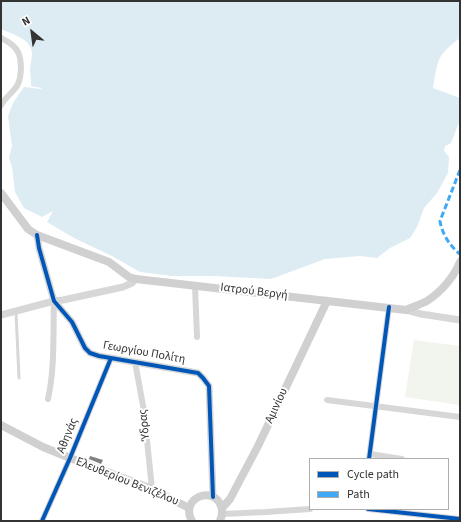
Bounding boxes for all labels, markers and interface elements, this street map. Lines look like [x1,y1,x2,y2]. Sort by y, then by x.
north arrow [12,12,52,52]
text: N [19,13,33,29]
street label: Ιατρού Βεργή [220,281,288,303]
street label: Γεωργίου Πολίτη [102,339,186,367]
street label: Αμινίου [263,386,291,426]
street label: Ύδρας [136,408,154,442]
street label: Αθηνάς [54,416,82,456]
street label: Ελευθερίου Βενιζέλου [73,455,181,509]
legend [309,458,449,510]
text: Cycle path [347,466,399,483]
text: Path [347,486,370,503]

